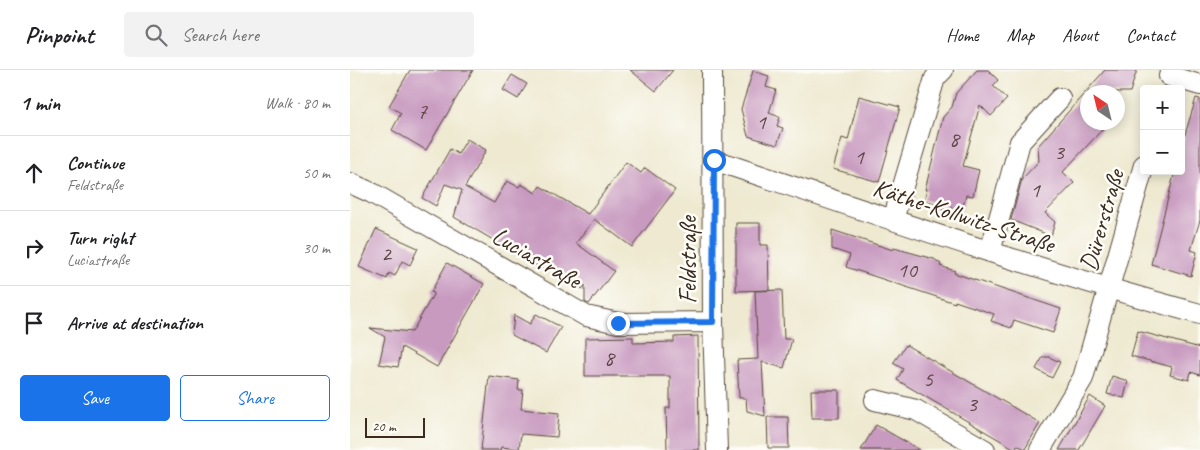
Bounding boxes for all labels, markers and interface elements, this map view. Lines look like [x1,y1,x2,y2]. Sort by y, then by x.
search box [124,12,474,57]
text: Pinpoint [25,20,94,50]
icon: search [142,21,170,49]
text: Search here [182,23,259,47]
text: Home [946,24,979,46]
text: Map [1007,24,1034,46]
text: About [1062,24,1098,46]
text: Contact [1126,24,1175,46]
north arrow [1080,85,1125,130]
map controls [1140,85,1185,175]
button: + [1140,85,1185,130]
text: 1 min [20,90,60,116]
text: Walk · 80 m [265,93,330,113]
house number: 7 [417,97,428,125]
house number: 1 [756,108,767,136]
house number: 8 [949,125,961,153]
button: − [1140,130,1185,175]
house number: 3 [1054,138,1066,166]
house number: 1 [854,143,865,171]
route start [703,149,726,172]
text: Continue [67,151,124,175]
icon: ahead [20,159,48,187]
text: 50 m [303,163,330,183]
street label: Dürerstraße [1072,164,1132,275]
street label: Käthe-Kollwitz-Straße [869,172,1060,261]
text: Feldstraße [67,175,123,195]
house number: 1 [1030,176,1041,204]
street label: Feldstraße [672,214,704,304]
street label: Luciastraße [486,220,588,297]
text: Turn right [67,226,134,250]
icon: right [20,234,48,262]
text: 30 m [303,238,330,258]
house number: 2 [381,240,393,268]
text: Luciastraße [67,250,129,270]
house number: 10 [897,256,919,284]
icon: arrive [20,309,48,337]
text: Arrive at destination [67,311,203,335]
route end [607,312,630,335]
house number: 8 [604,344,616,372]
house number: 5 [923,365,934,393]
button: Save [20,375,170,421]
button: Share [180,375,330,421]
house number: 3 [967,390,979,418]
scale bar [365,415,425,438]
text: 20 m [372,418,396,435]

